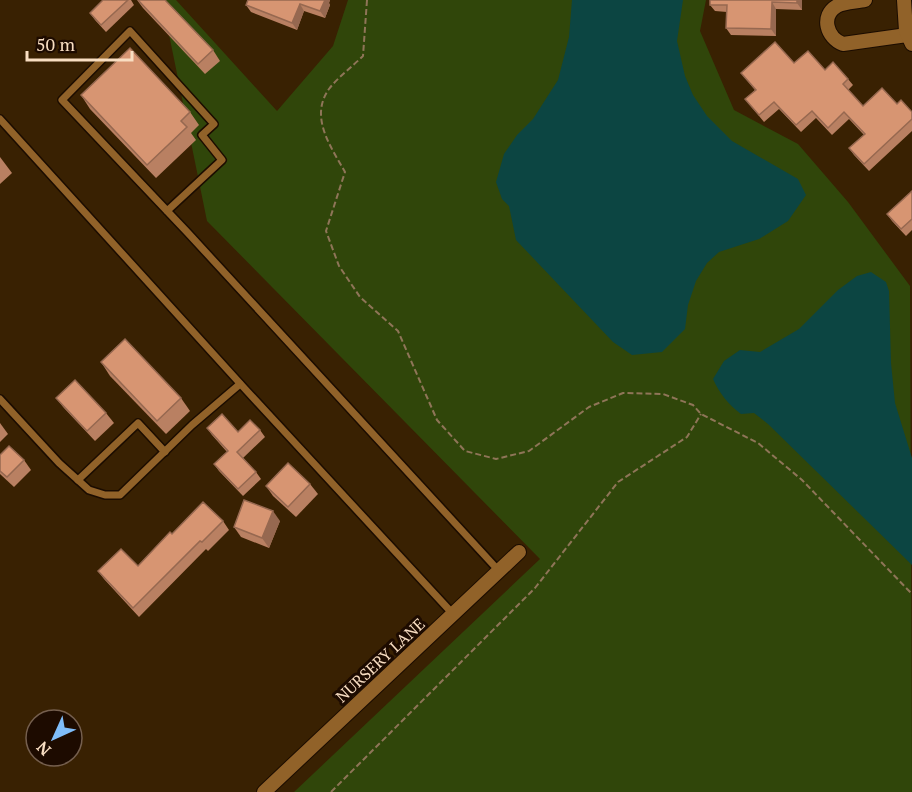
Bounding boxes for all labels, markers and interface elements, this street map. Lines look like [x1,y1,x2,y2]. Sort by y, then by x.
scale bar [27,24,132,62]
text: 50 m [36,32,76,56]
street label: NURSERY LANE [331,613,429,707]
north arrow [24,708,84,768]
text: N [31,737,55,761]

